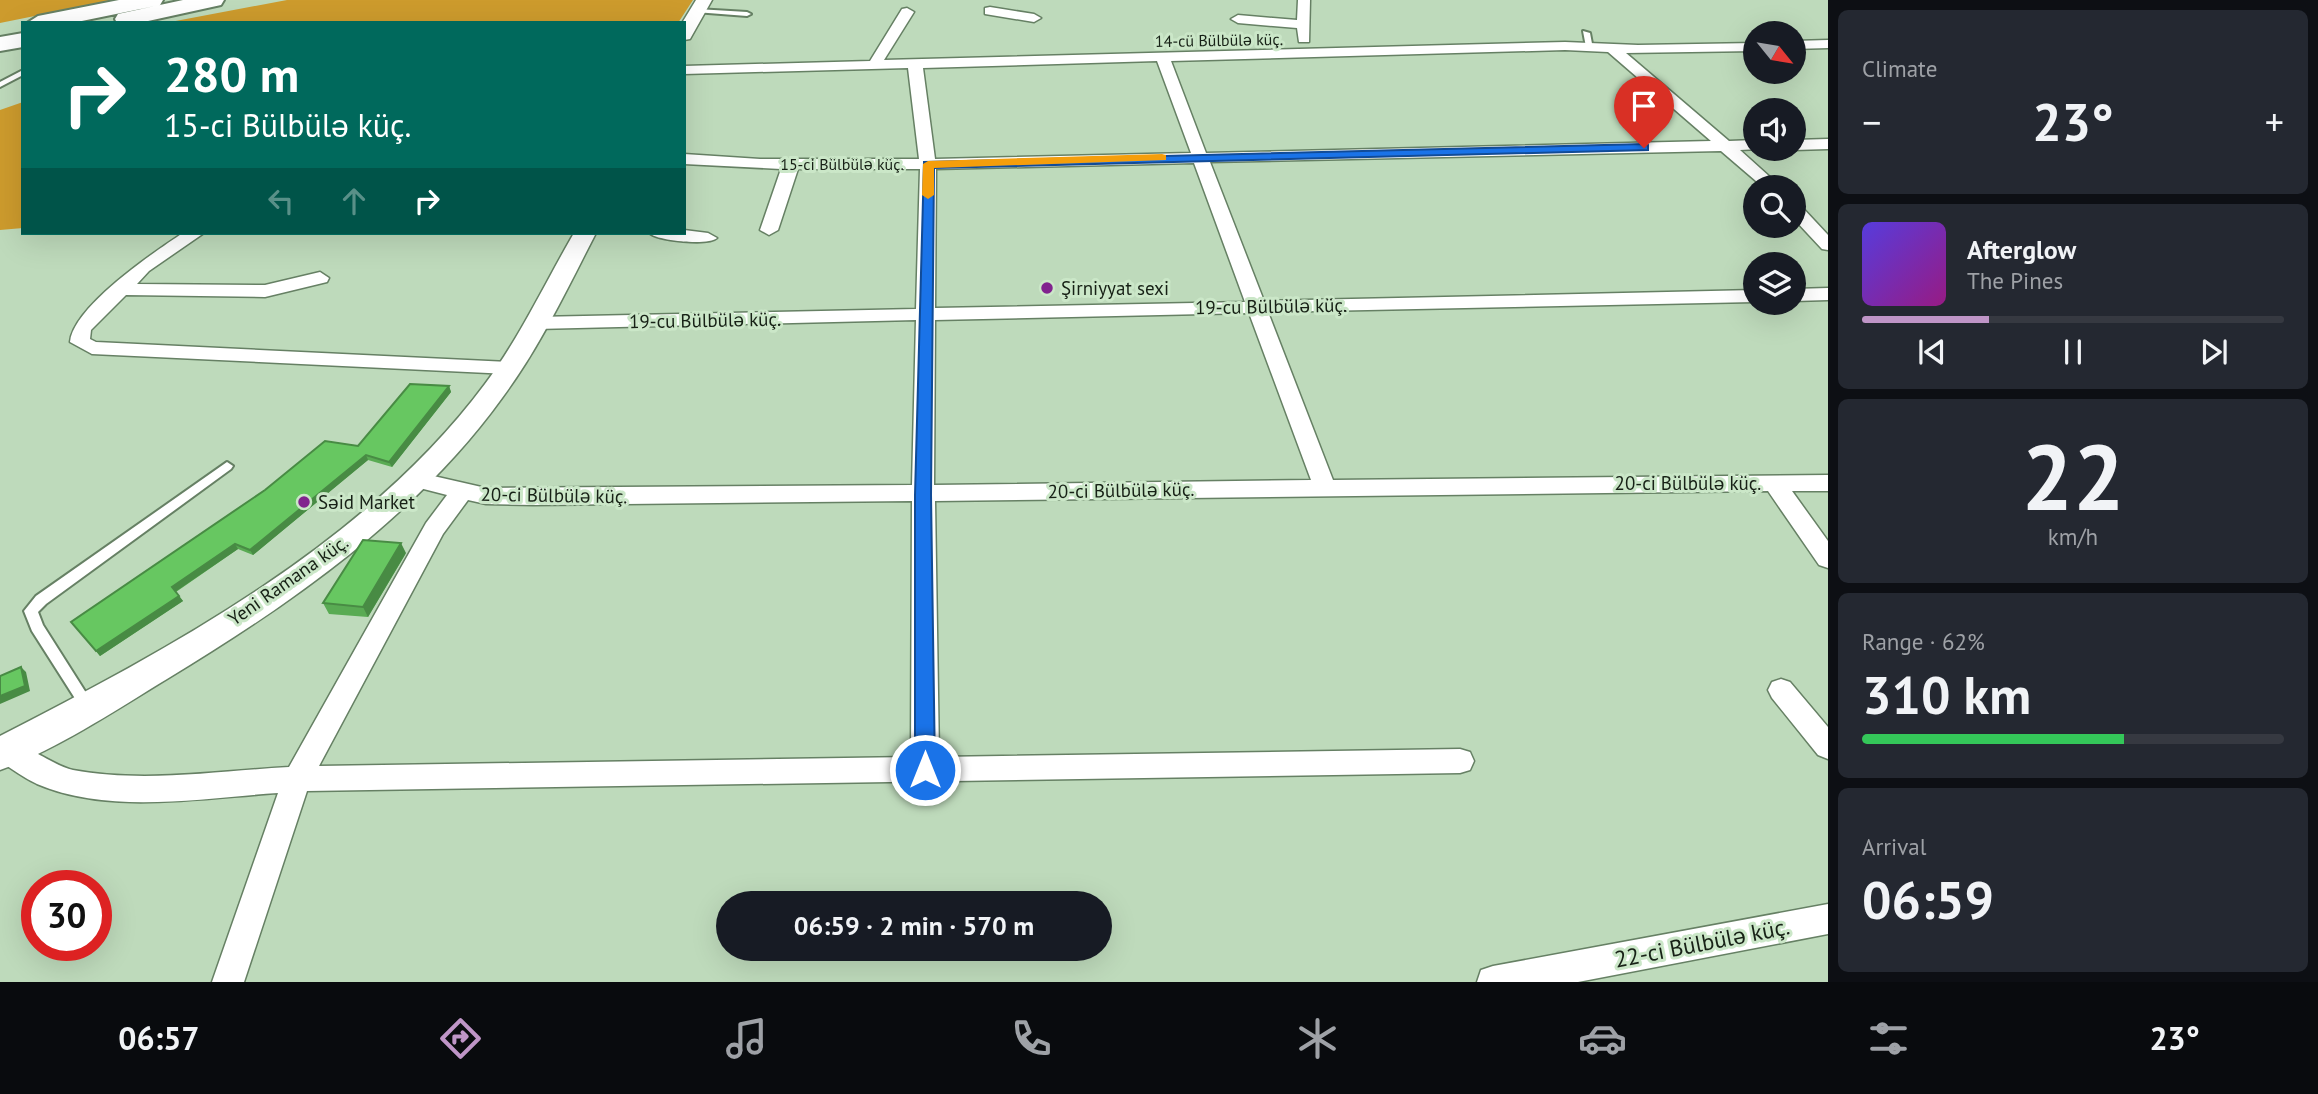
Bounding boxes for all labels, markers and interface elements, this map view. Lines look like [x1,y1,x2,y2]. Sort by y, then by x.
north arrow [1743,21,1806,84]
map controls [1743,21,1806,315]
street label: 14-cü Bülbülə küç. [1155,29,1283,51]
text: 280 m [164,42,299,106]
icon: right [49,49,140,140]
text: Climate [1862,54,1937,83]
pin [1614,76,1674,148]
icon: arrive [1625,87,1663,125]
text: 23° [2032,88,2114,155]
text: − [1862,97,1881,146]
text: + [2265,97,2284,146]
button: sound [1743,98,1806,161]
text: 15-ci Bülbülə küç. [164,104,411,146]
street label: 15-ci Bülbülə küç. [780,154,904,174]
button: search [1743,175,1806,238]
icon: left [262,182,300,220]
icon: ahead [335,182,373,220]
icon: right [408,182,446,220]
text: Afterglow [1967,233,2076,266]
button: layers [1743,252,1806,315]
text: The Pines [1967,266,2063,295]
place label: Şirniyyat sexi [1061,276,1169,300]
marker: Şirniyyat sexi [1039,280,1055,296]
street label: 19-cu Bülbülə küç. [1195,293,1347,319]
street label: 19-cu Bülbülə küç. [629,307,781,333]
icon: previous [1913,333,1951,371]
icon: pause [2054,333,2092,371]
icon: next [2195,333,2233,371]
text: 22 [2021,417,2125,535]
street label: 20-ci Bülbülə küç. [1615,471,1761,495]
street label: 20-ci Bülbülə küç. [1047,477,1195,503]
street label: 20-ci Bülbülə küç. [480,482,628,508]
place label: Səid Market [318,490,415,514]
marker: Səid Market [296,494,312,510]
text: km/h [2048,522,2098,551]
street label: Yeni Ramana küç. [223,530,353,630]
text: Range · 62% [1862,627,1985,656]
text: 310 km [1862,661,2031,728]
position arrow [888,733,962,807]
text: Arrival [1862,832,1926,861]
text: 06:59 [1862,866,1994,933]
speed limit sign: 30 [21,870,112,961]
text: 06:59 · 2 min · 570 m [794,909,1034,942]
street label: 22-ci Bülbülə küç. [1612,911,1792,974]
icon: directions [436,1014,485,1063]
icon: music [722,1014,771,1063]
icon: phone [1007,1014,1056,1063]
icon: climate [1293,1014,1342,1063]
icon: car [1578,1014,1627,1063]
icon: filters [1864,1014,1913,1063]
text: 06:57 [118,1017,199,1059]
text: 23° [2149,1017,2200,1059]

